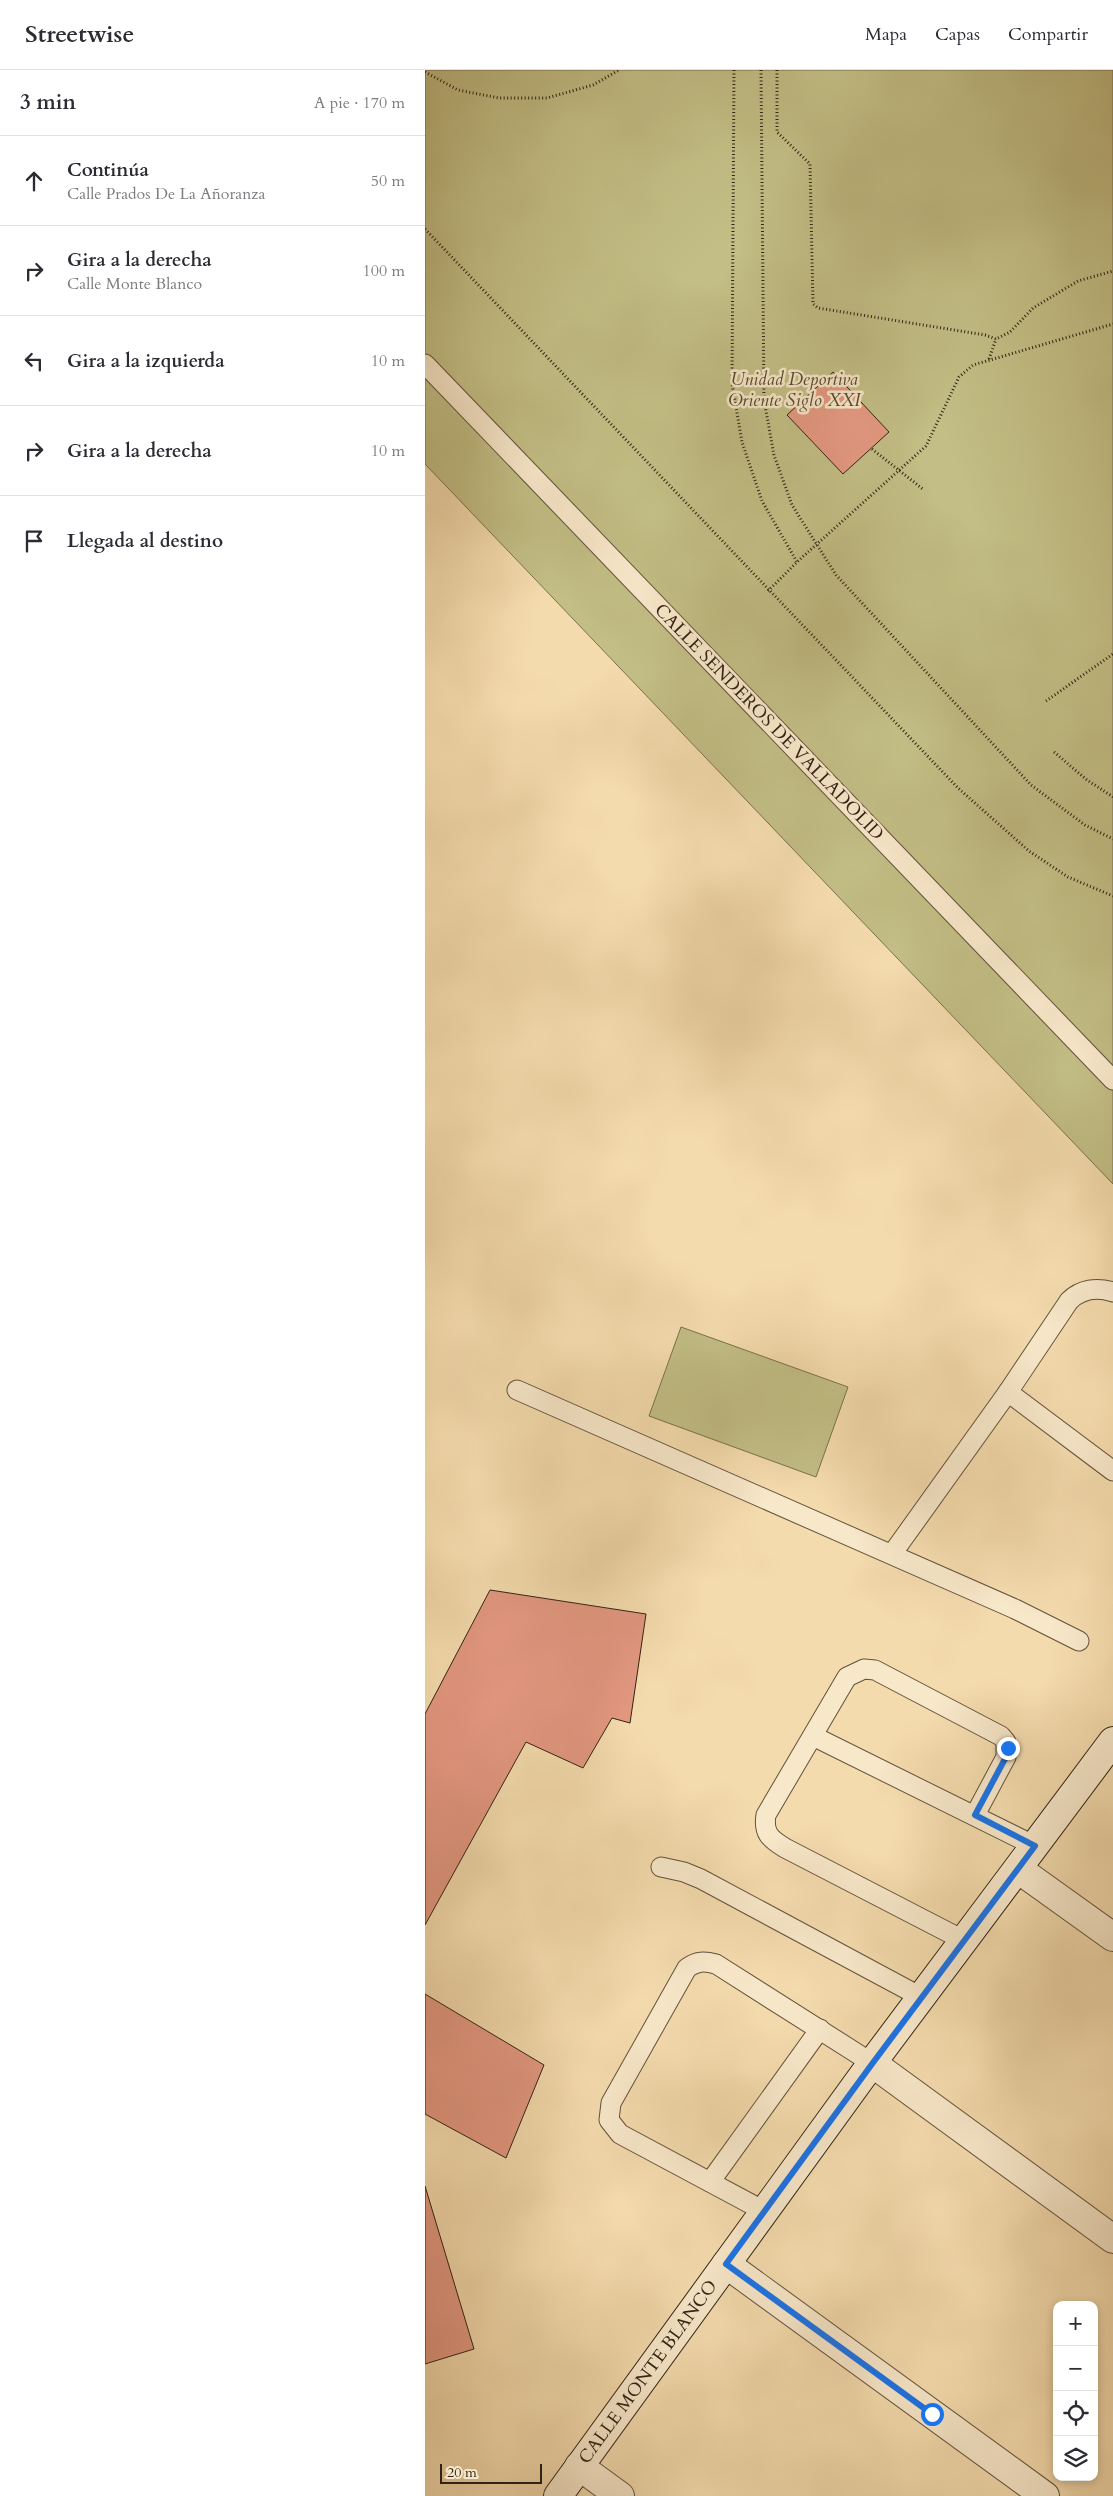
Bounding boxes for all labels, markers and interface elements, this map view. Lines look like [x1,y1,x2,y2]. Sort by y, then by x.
text: Streetwise [25,18,134,51]
text: Mapa [865,22,907,47]
text: Capas [935,22,980,47]
text: Compartir [1008,22,1088,47]
text: 3 min [20,88,76,117]
text: A pie · 170 m [314,92,405,114]
text: Continúa [67,157,149,183]
icon: ahead [20,167,48,195]
text: 50 m [371,170,405,192]
text: Calle Prados De La Añoranza [67,183,265,205]
text: Gira a la derecha [67,247,212,273]
icon: right [20,257,48,285]
text: 100 m [363,260,405,282]
text: Calle Monte Blanco [67,273,202,295]
icon: left [20,347,48,375]
text: Gira a la izquierda [67,348,225,374]
text: 10 m [371,350,405,372]
park label: Unidad Deportiva Oriente Siglo XXI [728,367,862,413]
icon: right [20,437,48,465]
text: Gira a la derecha [67,438,212,464]
text: 10 m [371,440,405,462]
icon: arrive [20,527,48,555]
text: Llegada al destino [67,528,223,554]
street label: CALLE SENDEROS DE VALLADOLID [649,598,889,846]
route end [997,1737,1020,1760]
street label: CALLE MONTE BLANCO [573,2275,723,2469]
map controls [1053,2301,1098,2481]
button: + [1053,2301,1098,2346]
button: − [1053,2346,1098,2391]
button: locate [1053,2391,1098,2436]
route start [921,2403,944,2426]
button: layers [1053,2436,1098,2481]
scale bar [440,2461,543,2484]
text: 20 m [447,2463,477,2482]

